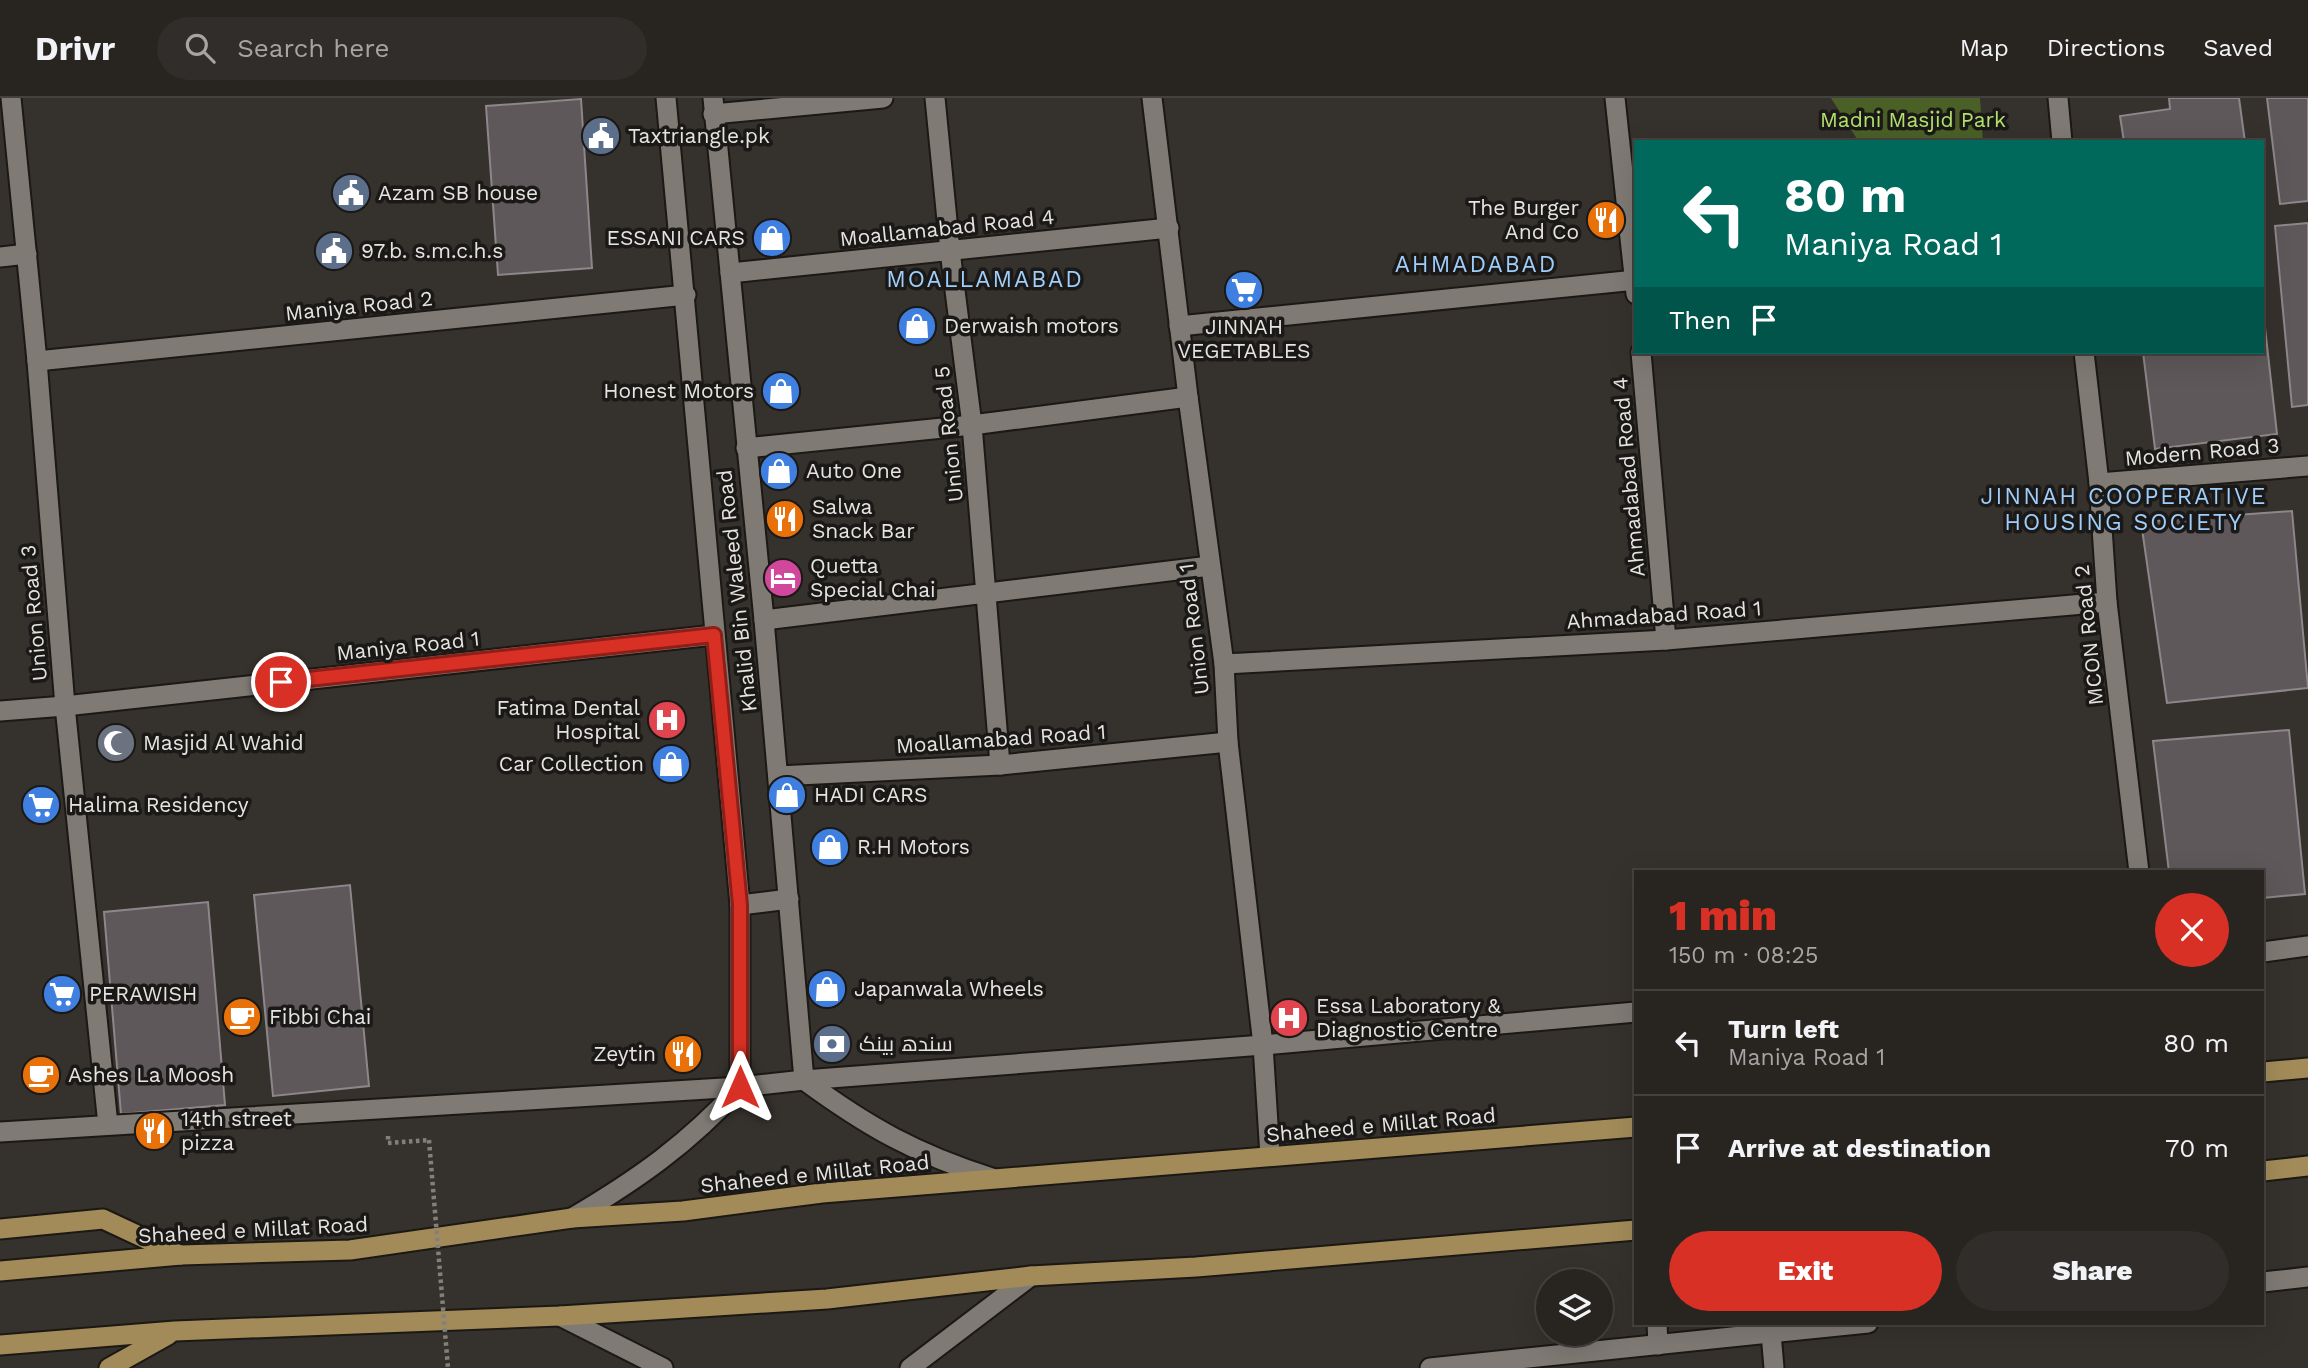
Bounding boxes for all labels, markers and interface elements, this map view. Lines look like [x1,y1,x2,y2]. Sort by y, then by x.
search box [157,17,647,80]
text: Drivr [35,29,115,68]
icon: search [181,29,219,67]
text: Search here [237,33,390,63]
text: Map [1960,34,2009,62]
text: Directions [2047,34,2165,62]
text: Saved [2203,34,2273,62]
park label: Madni Masjid Park [1820,107,2006,132]
public building icon: Taxtriangle.pk [580,115,622,157]
place label: Taxtriangle.pk [628,123,770,148]
text: 80 m [1784,166,1906,224]
icon: left [1669,168,1760,259]
public building icon: Azam SB house [330,172,372,214]
place label: Azam SB house [378,180,538,205]
place label: The Burger And Co [1468,195,1579,244]
restaurant icon: The Burger And Co [1585,199,1627,241]
street label: Moallamabad Road 4 [838,204,1055,251]
shop icon: ESSANI CARS [751,217,793,259]
place label: ESSANI CARS [607,225,745,250]
text: Maniya Road 1 [1784,225,2003,263]
public building icon: 97.b. s.m.c.h.s [313,230,355,272]
place label: 97.b. s.m.c.h.s [361,238,503,263]
district label: AHMADABAD [1395,251,1557,278]
district label: MOALLAMABAD [886,266,1084,293]
supermarket icon: JINNAH VEGETABLES [1223,269,1265,311]
street label: Maniya Road 2 [284,285,434,326]
icon: arrive [1745,301,1783,339]
shop icon: Derwaish motors [896,305,938,347]
text: Then [1669,305,1731,335]
place label: Derwaish motors [944,313,1119,338]
place label: JINNAH VEGETABLES [1177,314,1311,363]
street label: Union Road 5 [929,365,968,503]
shop icon: Honest Motors [760,370,802,412]
street label: Ahmadabad Road 4 [1607,376,1650,578]
place label: Honest Motors [603,378,754,403]
street label: Modern Road 3 [2124,432,2280,471]
shop icon: Auto One [758,450,800,492]
place label: Auto One [806,458,902,483]
street label: Khalid Bin Waleed Road [711,469,762,713]
district label: JINNAH COOPERATIVE HOUSING SOCIETY [1980,483,2268,536]
place label: Salwa Snack Bar [812,494,915,543]
restaurant icon: Salwa Snack Bar [764,498,806,540]
street label: Union Road 3 [15,544,52,682]
place label: Quetta Special Chai [810,553,936,602]
hotel icon: Quetta Special Chai [762,557,804,599]
street label: Union Road 1 [1173,562,1214,696]
street label: MCON Road 2 [2069,563,2108,707]
street label: Ahmadabad Road 1 [1566,595,1762,634]
street label: Maniya Road 1 [335,626,481,665]
pin [251,652,311,712]
icon: arrive [262,663,300,701]
place label: Fatima Dental Hospital [497,695,641,744]
hospital icon: Fatima Dental Hospital [646,699,688,741]
street label: Moallamabad Road 1 [895,719,1107,758]
mosque icon: Masjid Al Wahid [95,722,137,764]
place label: Masjid Al Wahid [143,730,304,755]
shop icon: Car Collection [650,743,692,785]
place label: Car Collection [499,751,644,776]
shop icon: HADI CARS [766,774,808,816]
place label: HADI CARS [814,782,927,807]
supermarket icon: Halima Residency [20,784,62,826]
place label: Halima Residency [68,792,249,817]
shop icon: R.H Motors [809,826,851,868]
place label: R.H Motors [857,834,970,859]
text: 1 min [1669,891,1777,940]
button: close [2155,893,2229,967]
text: 150 m · 08:25 [1669,942,1818,969]
shop icon: Japanwala Wheels [806,968,848,1010]
supermarket icon: PERAWISH [41,973,83,1015]
place label: Japanwala Wheels [854,976,1044,1001]
place label: PERAWISH [89,981,197,1006]
place label: Essa Laboratory & Diagnostic Centre [1316,993,1501,1042]
cafe icon: Fibbi Chai [221,996,263,1038]
hospital icon: Essa Laboratory & Diagnostic Centre [1268,997,1310,1039]
place label: Fibbi Chai [269,1004,371,1029]
text: Turn left [1728,1014,1839,1044]
bank icon: سندھ بینک [811,1023,853,1065]
icon: left [1669,1024,1707,1062]
text: 80 m [2163,1028,2229,1058]
place label: سندھ بینک [859,1031,953,1056]
restaurant icon: Zeytin [662,1033,704,1075]
place label: Zeytin [593,1041,656,1066]
text: Maniya Road 1 [1728,1044,1885,1071]
position arrow [703,1050,777,1124]
cafe icon: Ashes La Moosh [20,1054,62,1096]
place label: Ashes La Moosh [68,1062,234,1087]
street label: Shaheed e Millat Road [1265,1102,1497,1147]
place label: 14th street pizza [181,1106,292,1155]
restaurant icon: 14th street pizza [133,1110,175,1152]
icon: arrive [1669,1129,1707,1167]
text: Arrive at destination [1728,1133,1991,1163]
text: 70 m [2165,1133,2229,1163]
street label: Shaheed e Millat Road [699,1149,931,1198]
street label: Shaheed e Millat Road [137,1211,369,1248]
button: Exit [1669,1231,1942,1311]
button: Share [1956,1231,2229,1311]
map controls [1536,1269,1613,1346]
button: layers [1536,1269,1613,1346]

